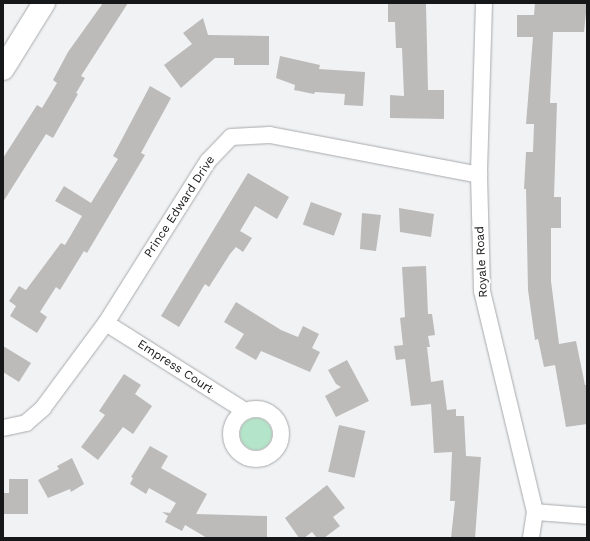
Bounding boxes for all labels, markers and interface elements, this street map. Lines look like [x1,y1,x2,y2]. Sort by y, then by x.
street label: Prince Edward Drive [142,153,218,261]
street label: Royale Road [473,226,491,298]
street label: Empress Court [134,337,216,397]

